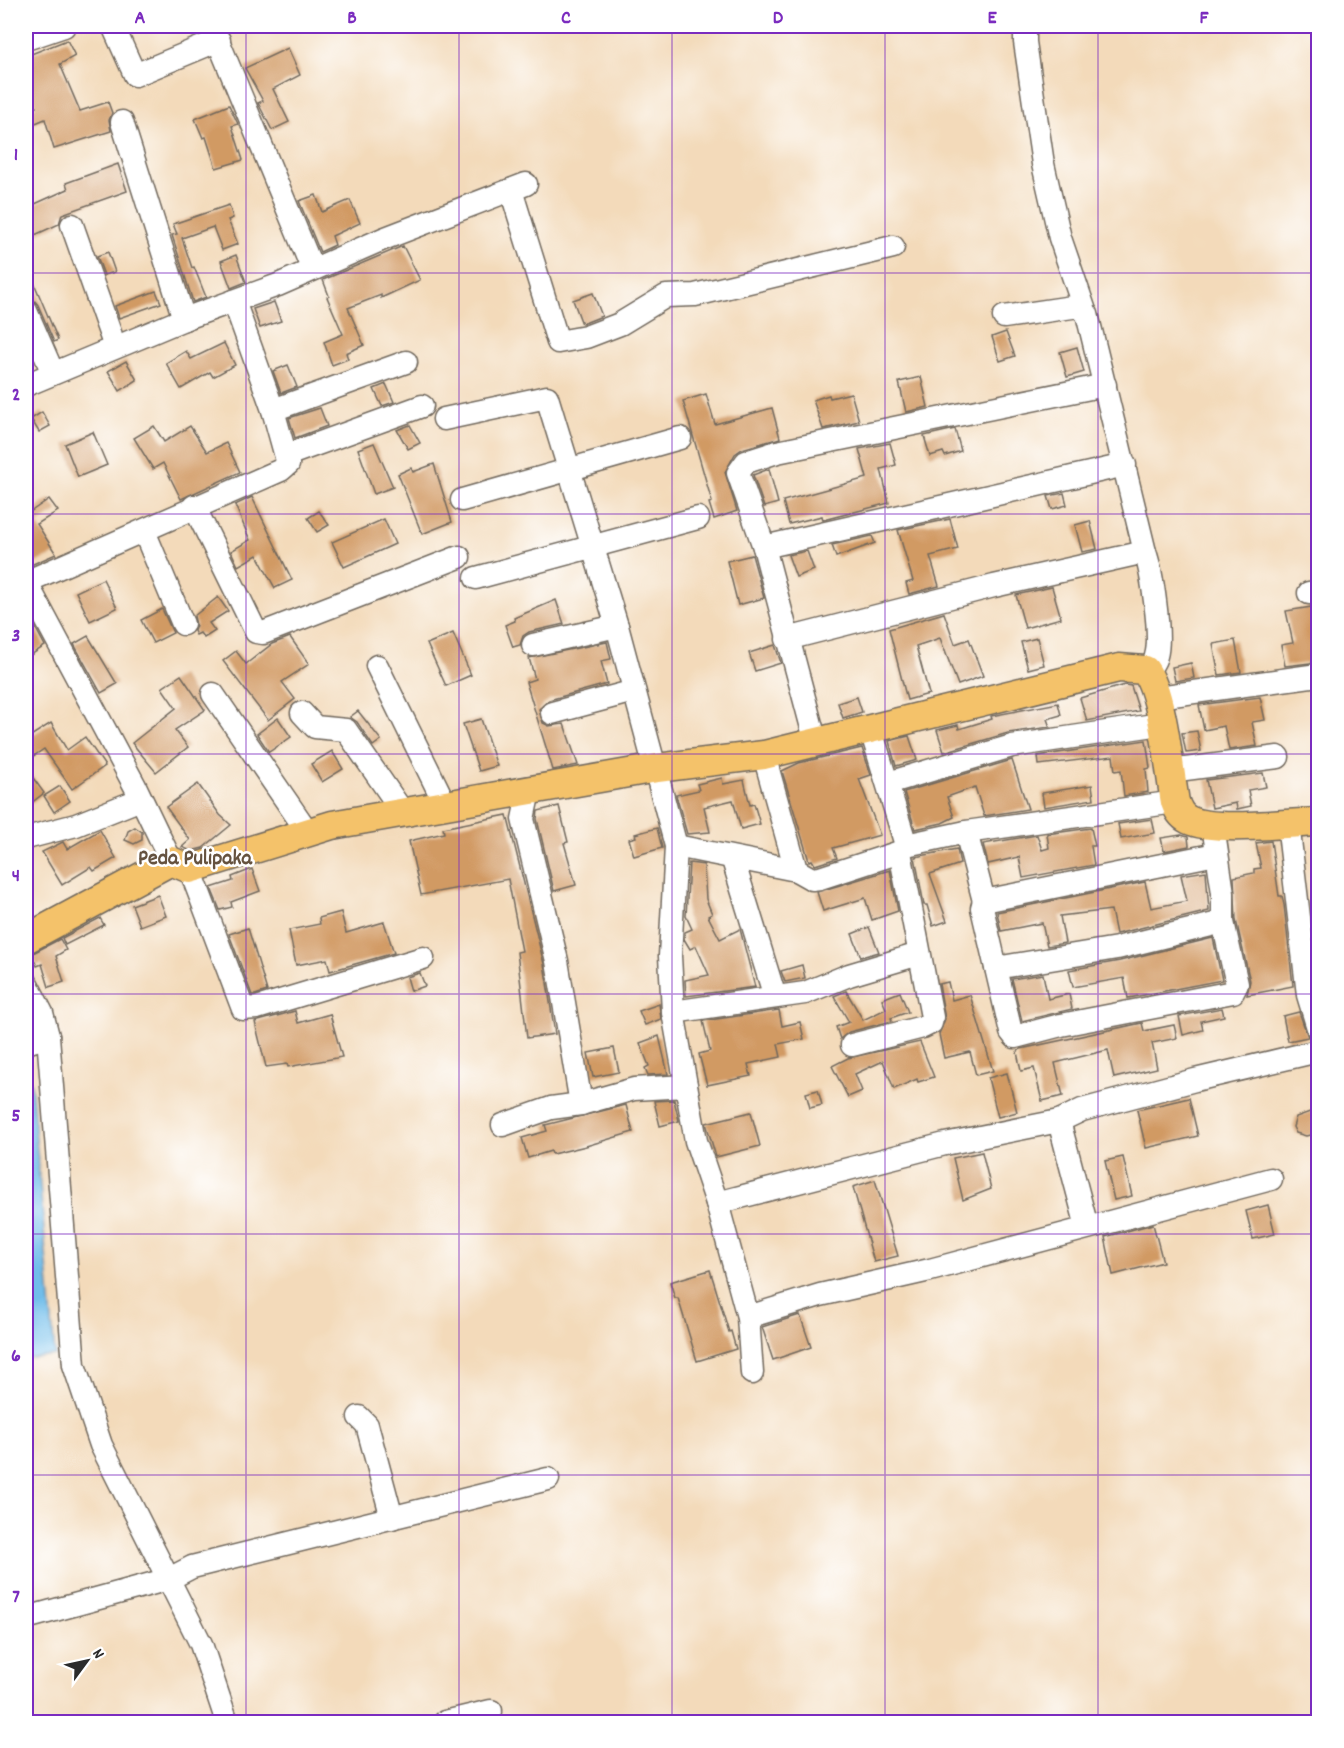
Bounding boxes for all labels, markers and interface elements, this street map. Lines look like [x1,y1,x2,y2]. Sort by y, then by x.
text: A [135,5,146,33]
text: B [347,5,357,33]
text: C [561,5,571,33]
text: D [773,5,784,33]
text: E [987,5,997,33]
text: F [1200,5,1210,33]
text: 1 [14,142,18,170]
text: 2 [12,382,20,410]
text: 3 [12,623,20,651]
district label: Peda Pulipaka [138,844,253,875]
text: 4 [12,863,20,891]
text: 5 [11,1103,21,1131]
text: 6 [11,1343,21,1371]
text: 7 [12,1584,20,1612]
north arrow [57,1631,117,1691]
text: N [86,1645,109,1664]

